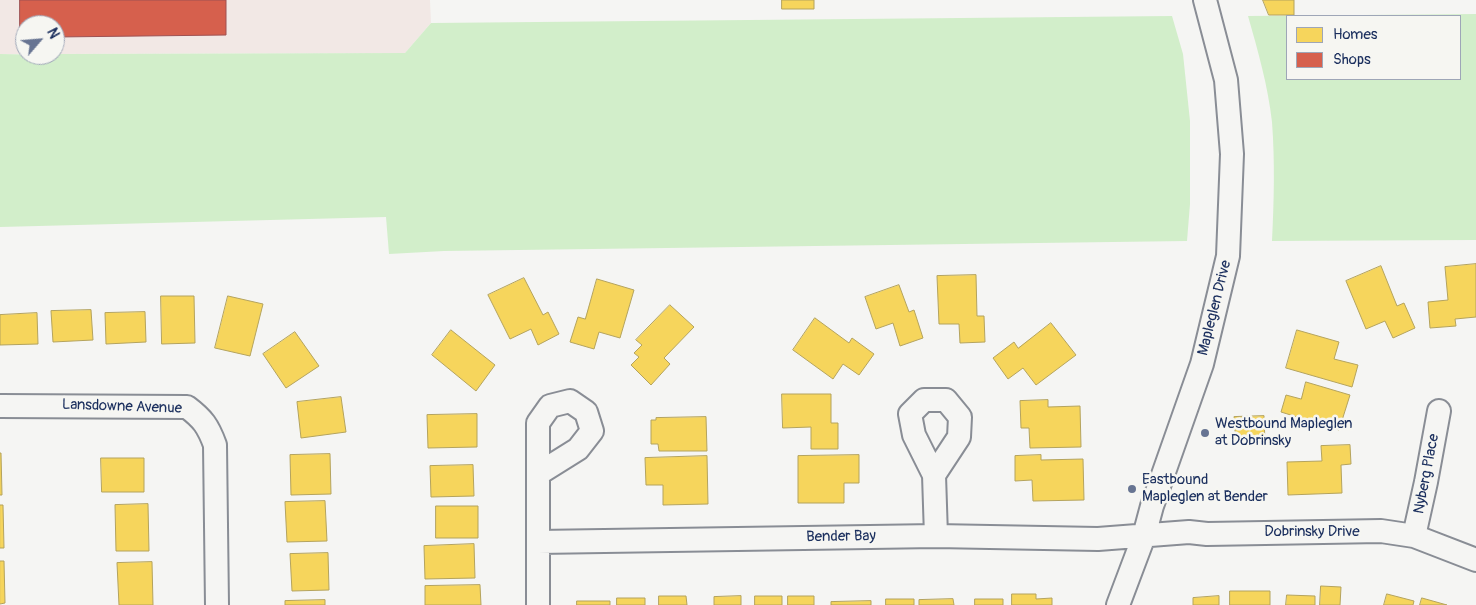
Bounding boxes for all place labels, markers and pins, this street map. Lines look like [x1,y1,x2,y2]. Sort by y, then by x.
place label: Westbound Mapleglen at Dobrinsky [1215,415,1353,450]
marker: Westbound Mapleglen at Dobrinsky [1199,427,1211,439]
place label: Eastbound Mapleglen at Bender [1142,471,1268,506]
marker: Eastbound Mapleglen at Bender [1126,483,1138,495]

